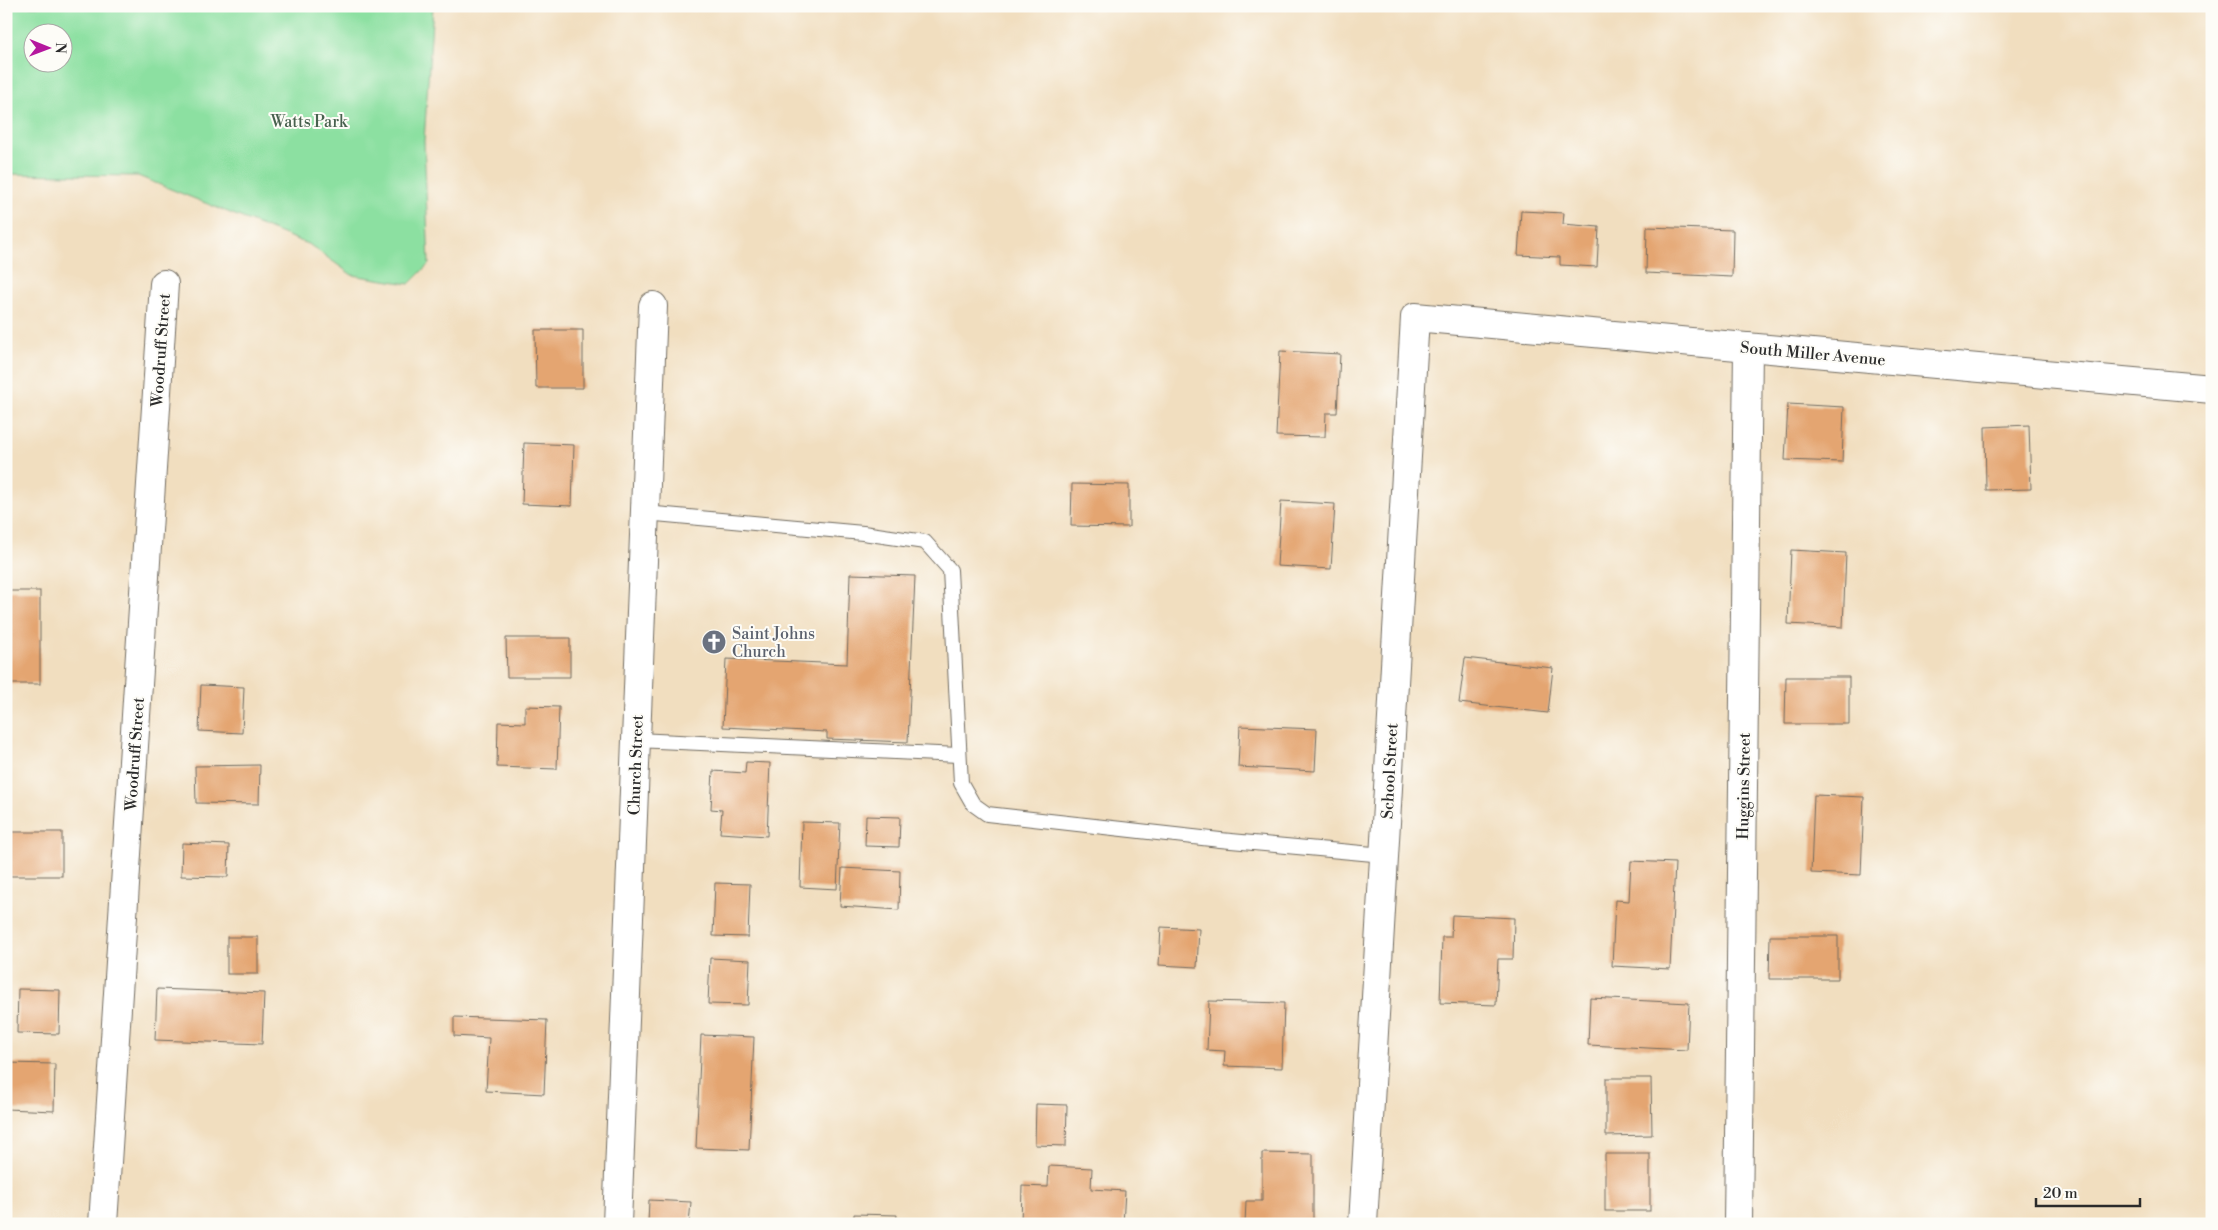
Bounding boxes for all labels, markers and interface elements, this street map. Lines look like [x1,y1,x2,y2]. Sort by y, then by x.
north arrow [22,22,72,72]
text: N [51,43,69,54]
park label: Watts Park [270,112,349,132]
street label: Woodruff Street [147,292,175,409]
street label: South Miller Avenue [1739,338,1886,370]
place label: Saint Johns Church [732,624,815,662]
church icon: Saint Johns Church [701,629,727,655]
street label: Woodruff Street [121,696,149,813]
street label: Church Street [624,714,648,816]
street label: School Street [1377,722,1403,820]
street label: Huggins Street [1733,732,1755,840]
scale bar [2036,1175,2139,1207]
text: 20 m [2043,1184,2078,1203]

